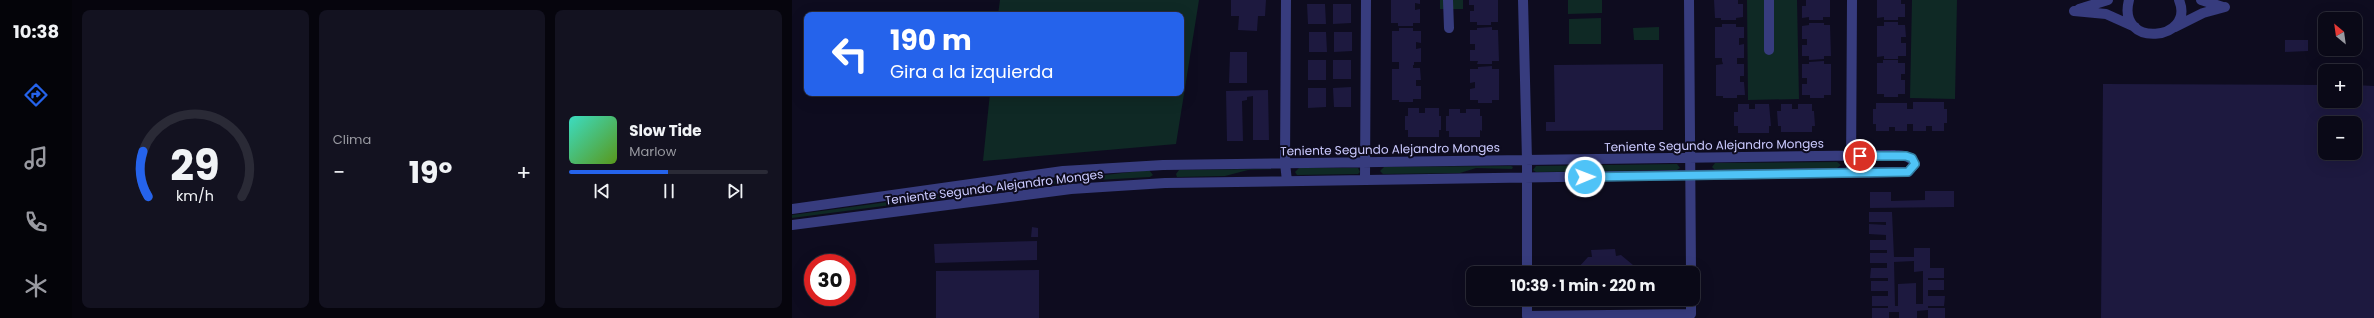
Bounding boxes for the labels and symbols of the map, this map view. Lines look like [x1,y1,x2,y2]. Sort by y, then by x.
north arrow [2318,12,2362,56]
street label: Teniente Segundo Alejandro Monges [1604,135,1824,155]
street label: Teniente Segundo Alejandro Monges [1280,139,1500,159]
pin [1843,139,1877,173]
position arrow [1564,156,1606,198]
street label: Teniente Segundo Alejandro Monges [884,165,1104,209]
speed limit sign: 30 [804,254,856,306]

